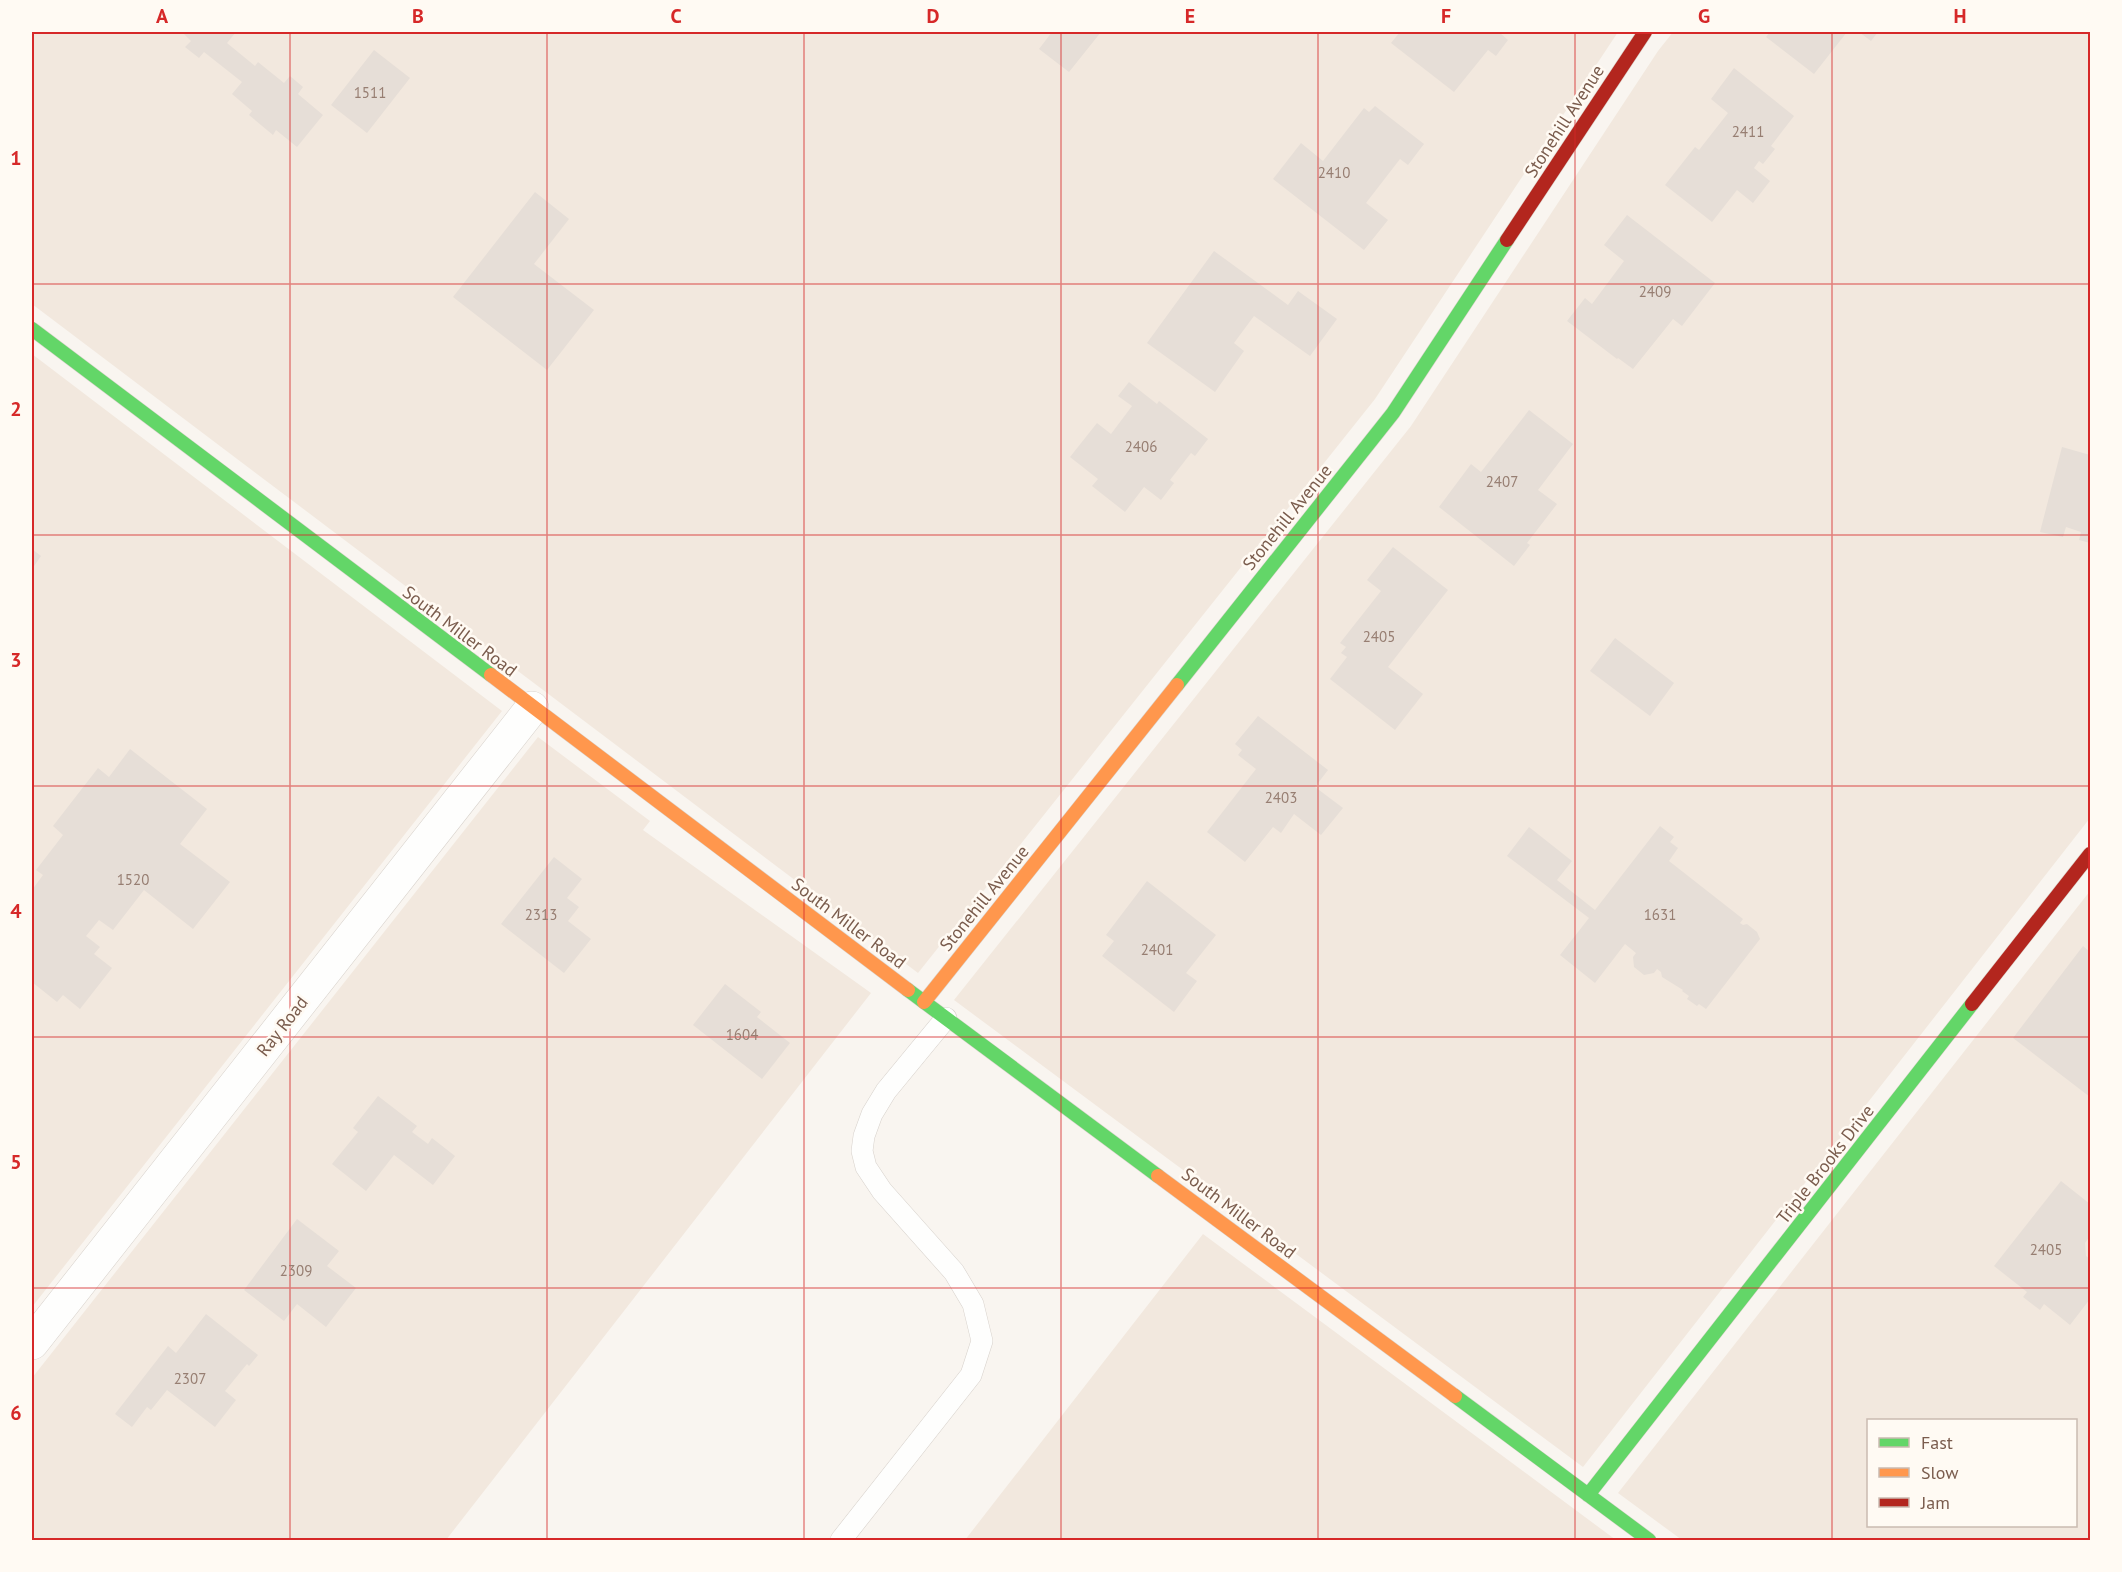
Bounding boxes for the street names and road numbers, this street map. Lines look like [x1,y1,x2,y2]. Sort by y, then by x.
street label: Stonehill Avenue [1519,60,1609,182]
street label: Stonehill Avenue [1237,459,1337,575]
street label: South Miller Road [398,580,522,682]
street label: Stonehill Avenue [934,840,1034,956]
street label: South Miller Road [787,872,911,974]
street label: Ray Road [251,991,313,1061]
street label: Triple Brooks Drive [1771,1100,1879,1228]
street label: South Miller Road [1177,1162,1301,1264]

